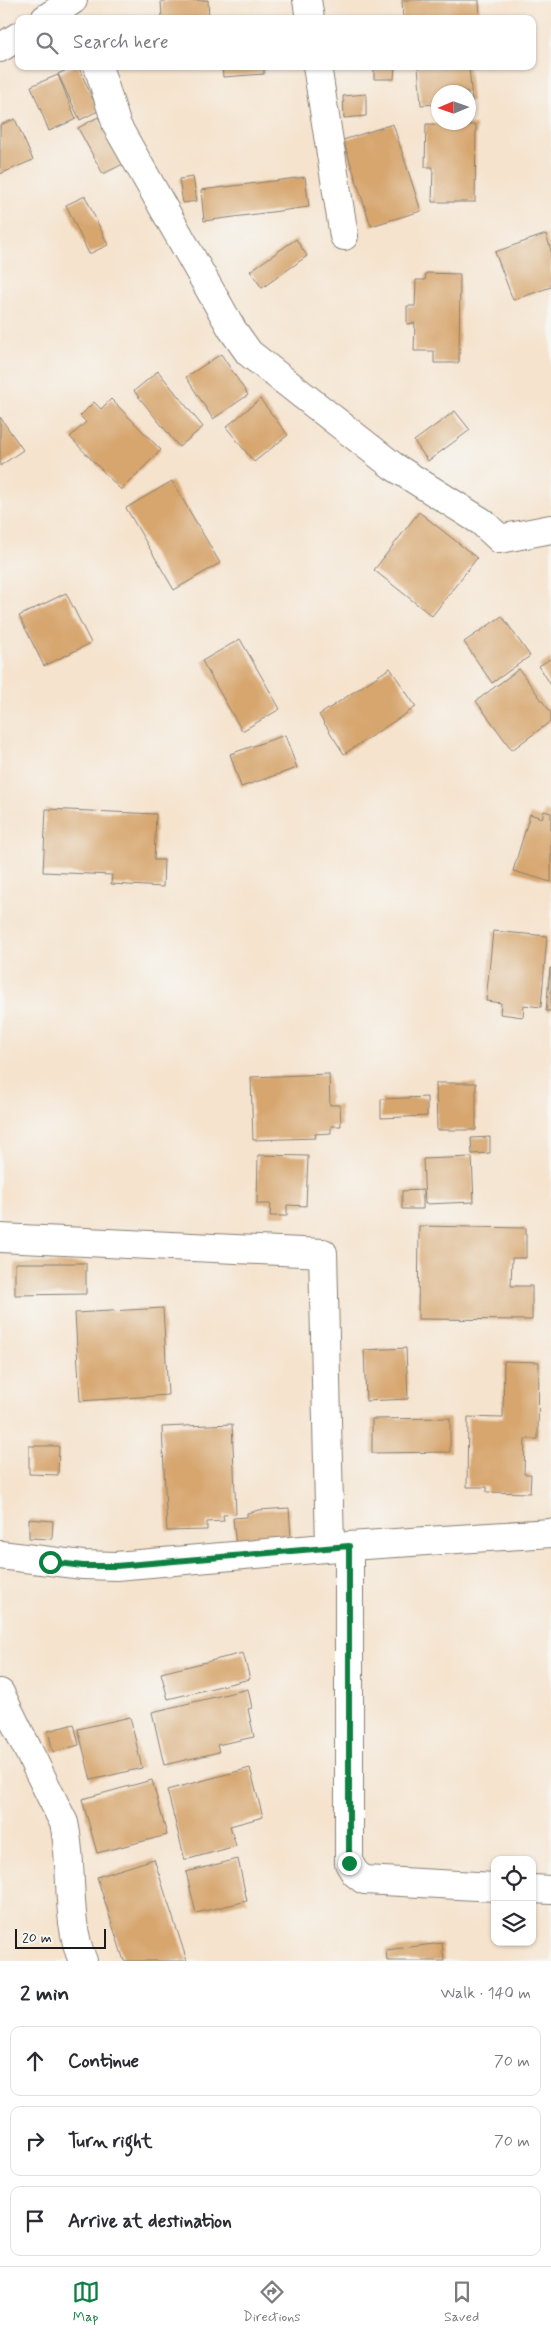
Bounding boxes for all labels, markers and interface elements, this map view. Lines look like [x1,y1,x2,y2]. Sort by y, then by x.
search box [15,15,536,70]
icon: search [33,29,61,57]
text: Search here [73,30,169,55]
north arrow [431,85,476,130]
route start [39,1551,62,1574]
route end [338,1852,361,1875]
map controls [491,1856,536,1946]
button: locate [491,1856,536,1901]
button: layers [491,1901,536,1946]
scale bar [15,1926,106,1949]
text: 20 m [22,1929,52,1947]
text: 2 min [20,1980,69,2008]
text: Walk · 140 m [441,1983,531,2004]
icon: ahead [21,2047,49,2075]
text: Continue [68,2049,139,2074]
text: 70 m [494,2051,530,2072]
icon: right [21,2127,49,2155]
text: Turn right [68,2129,152,2154]
text: 70 m [494,2131,530,2152]
icon: arrive [21,2207,49,2235]
text: Arrive at destination [68,2209,232,2234]
tab: Map [72,2278,100,2326]
tab: Directions [243,2278,301,2326]
tab: Saved [444,2278,479,2326]

